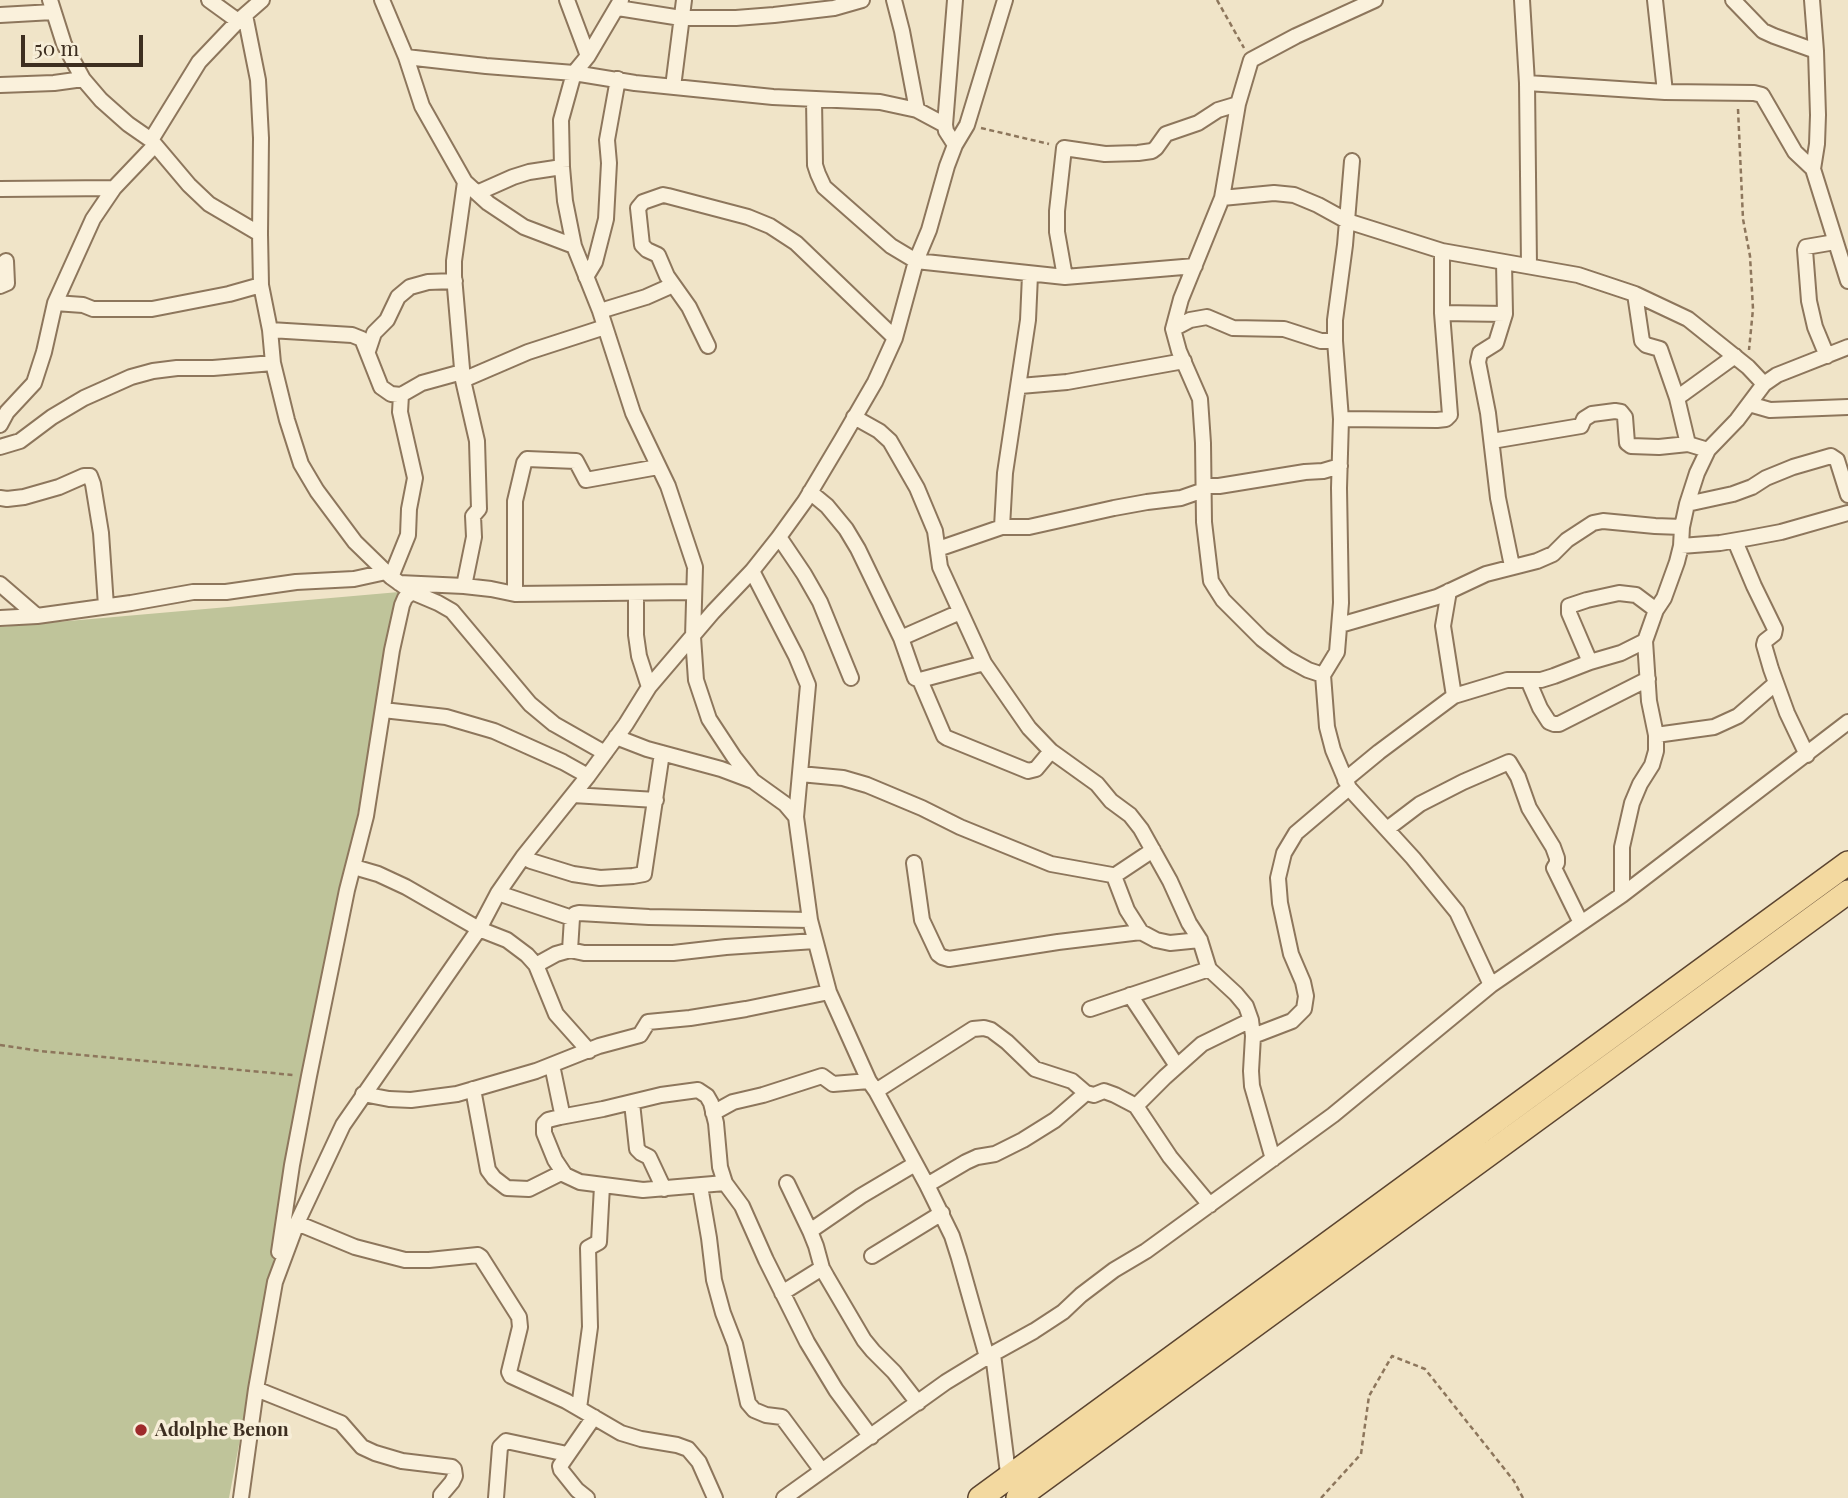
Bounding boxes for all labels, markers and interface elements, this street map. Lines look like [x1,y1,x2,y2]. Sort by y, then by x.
scale bar [24,21,147,65]
text: 50 m [34,33,79,61]
place label: Adolphe Benon [155,1419,289,1441]
marker: Adolphe Benon [133,1422,149,1438]

